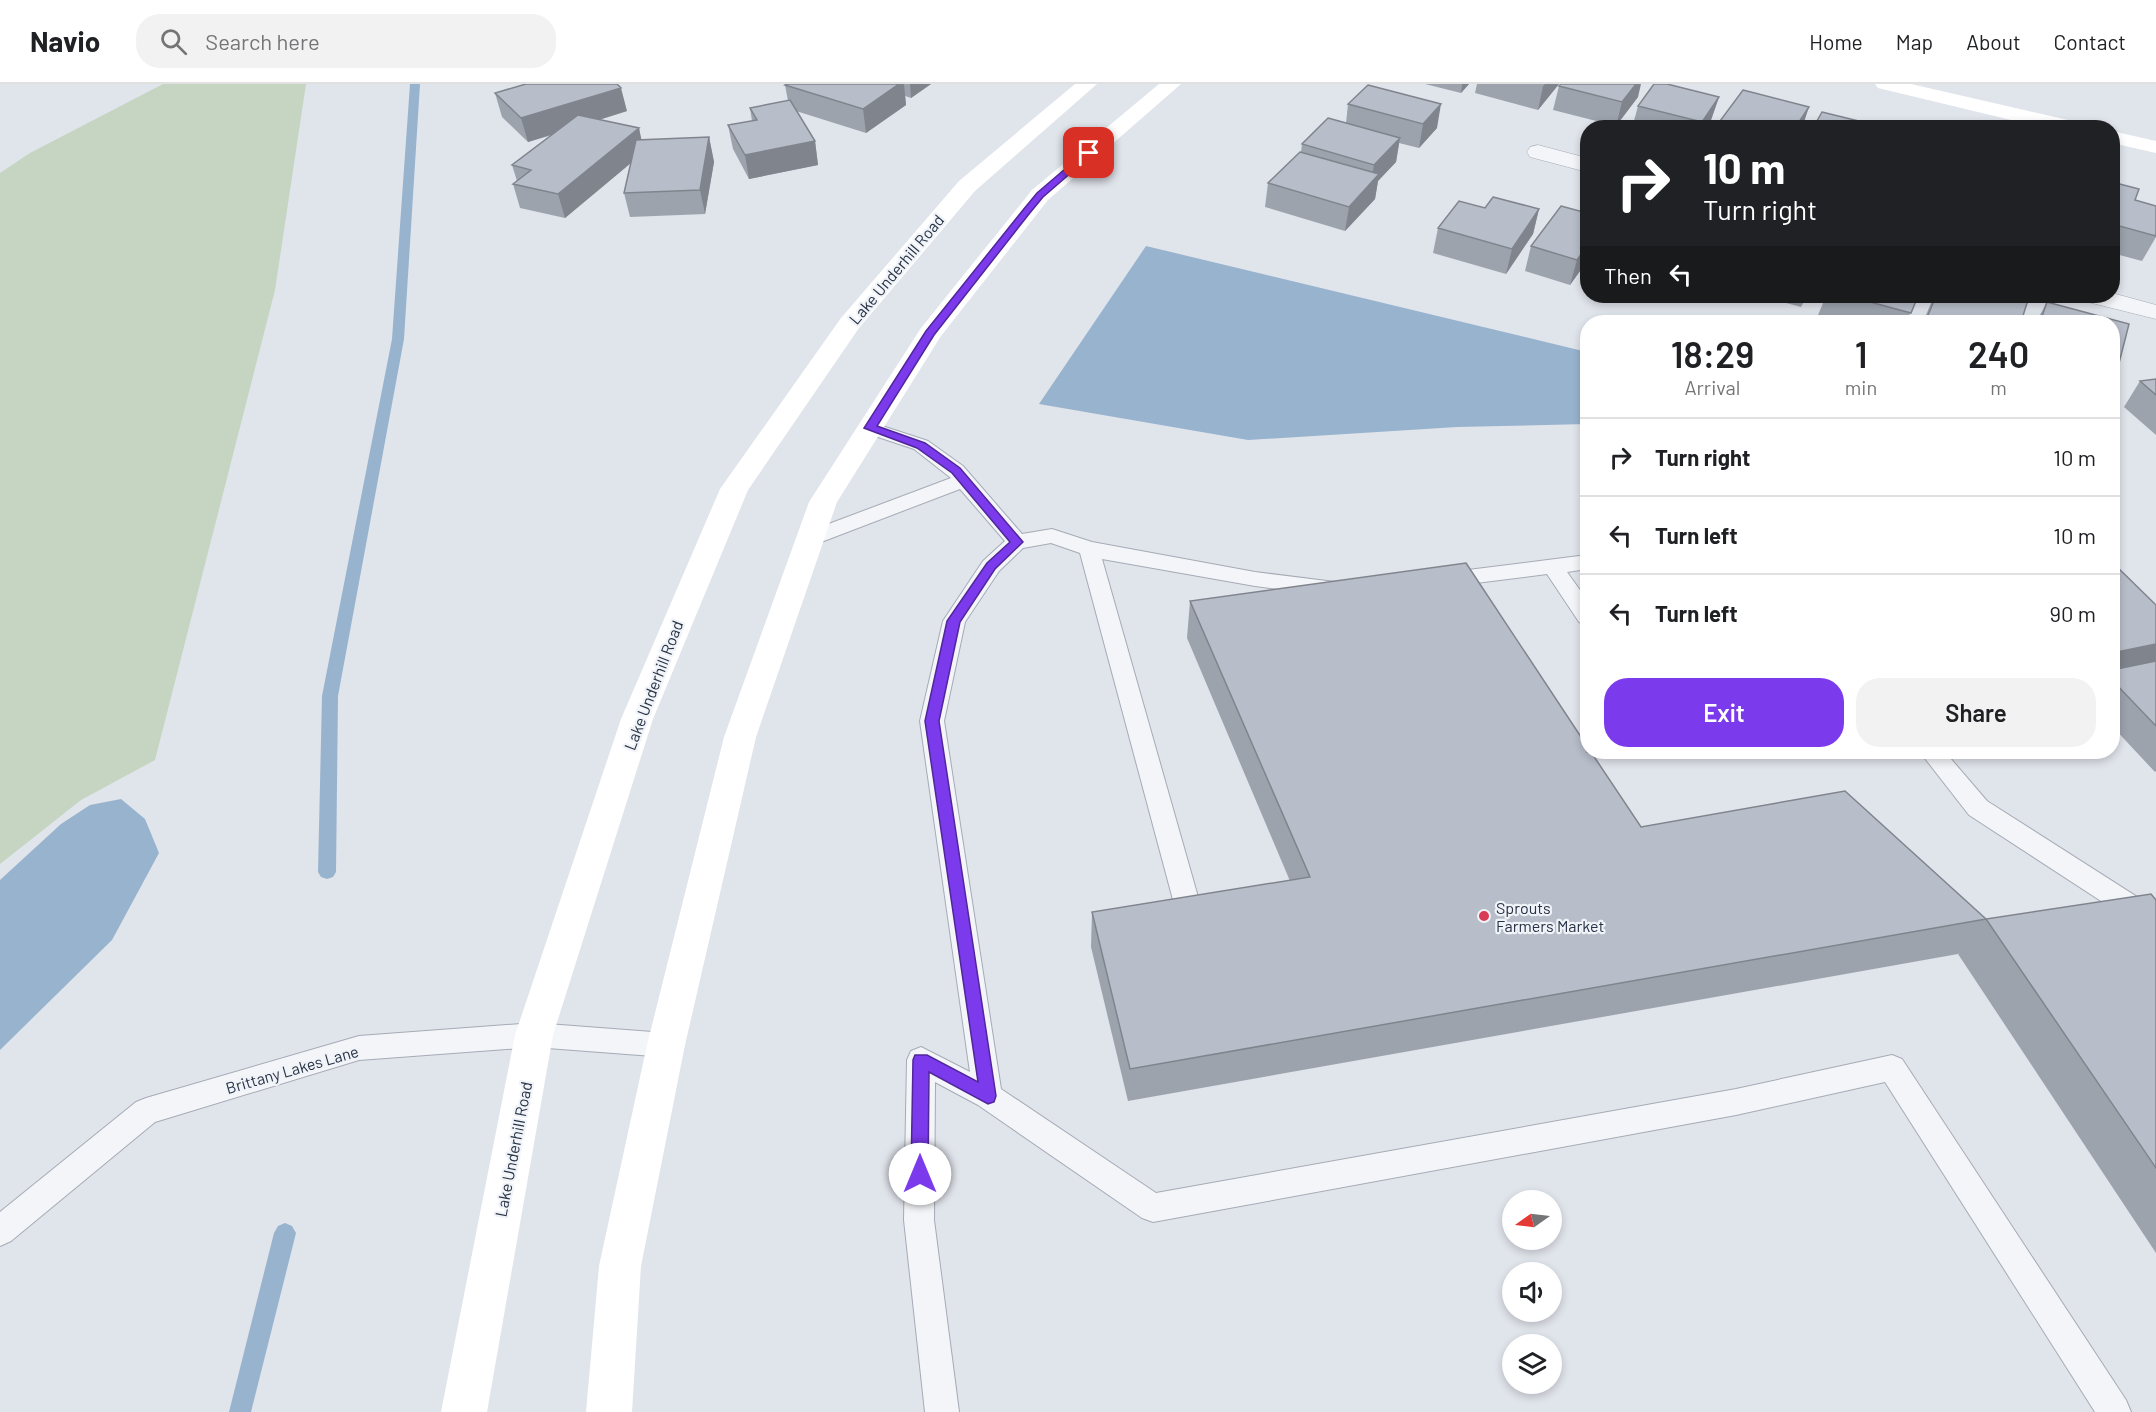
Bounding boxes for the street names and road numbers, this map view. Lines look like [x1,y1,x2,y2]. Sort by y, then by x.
street label: Lake Underhill Road [845,210,947,328]
street label: Lake Underhill Road [620,617,686,753]
street label: Brittany Lakes Lane [223,1041,361,1097]
street label: Lake Underhill Road [491,1080,535,1218]

